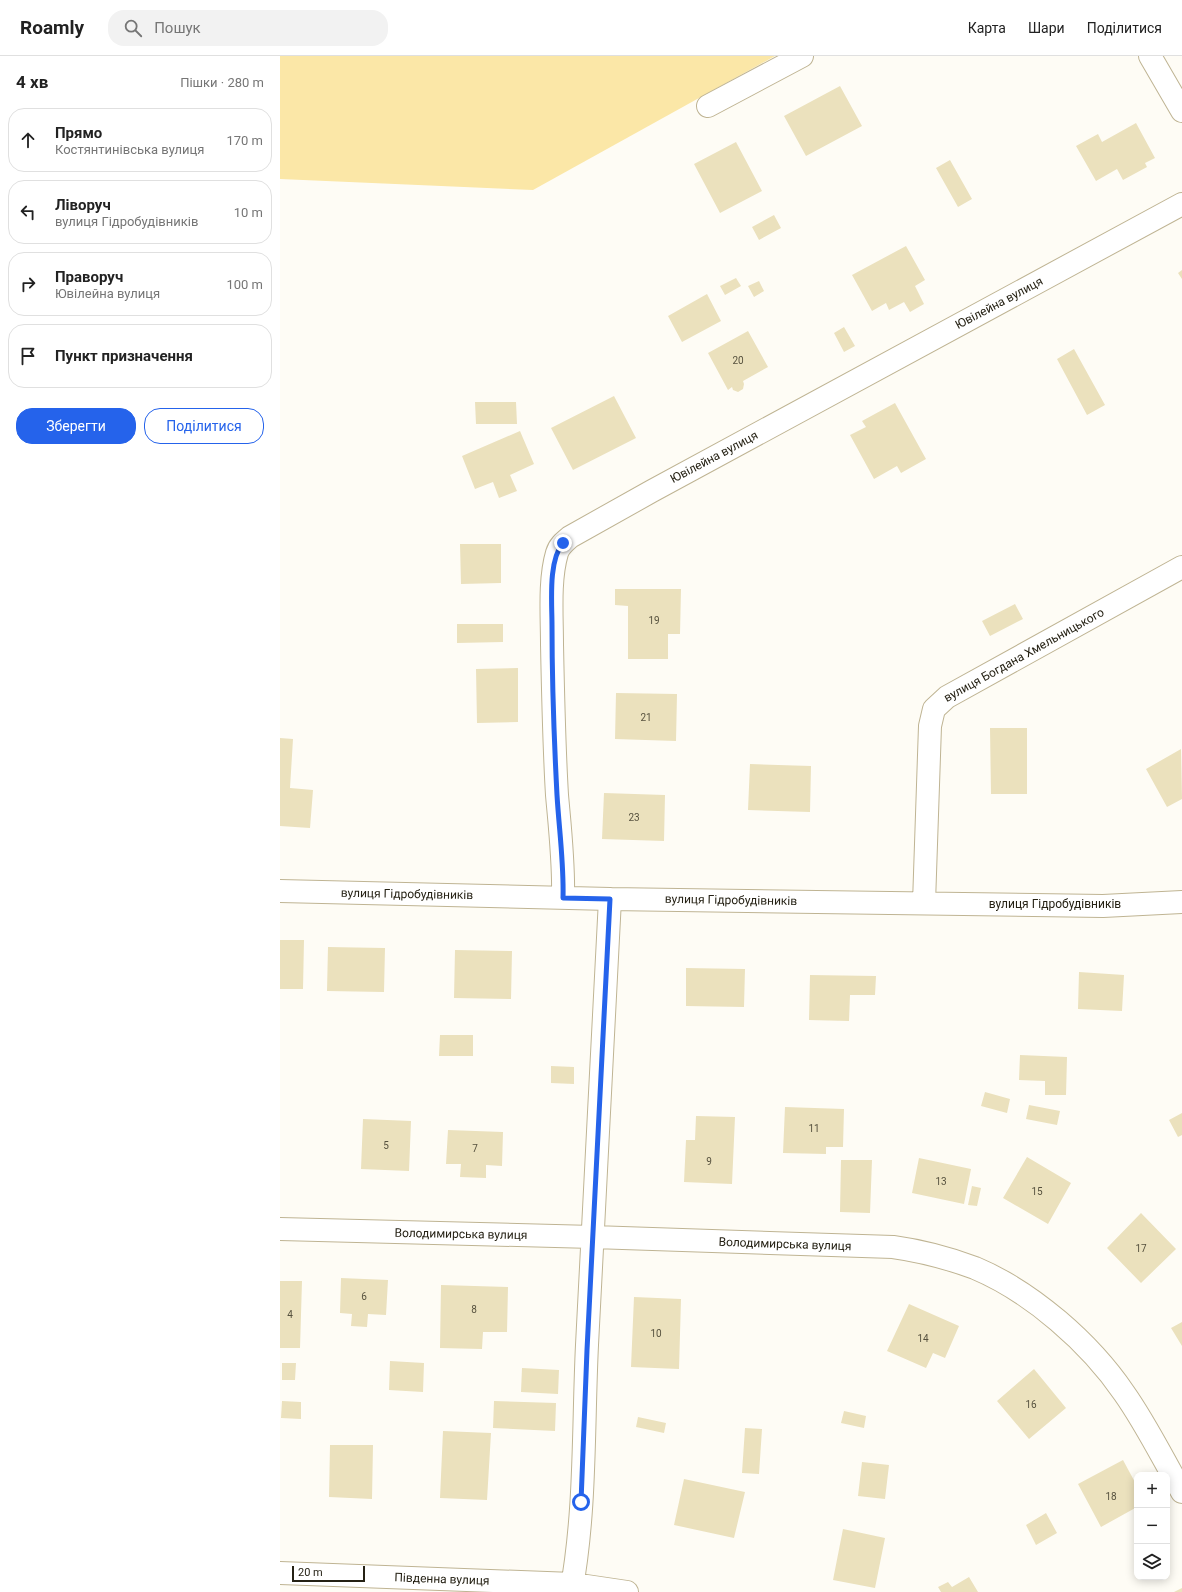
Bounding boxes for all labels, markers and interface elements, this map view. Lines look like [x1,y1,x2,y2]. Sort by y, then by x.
search box [108,10,388,46]
text: Roamly [20,16,84,39]
icon: search [122,17,144,39]
text: Пошук [154,19,201,37]
text: Карта [968,20,1006,36]
text: Шари [1028,20,1065,36]
text: Поділитися [1087,20,1162,36]
text: 4 хв [16,72,48,92]
text: Пішки · 280 m [180,75,264,90]
text: Прямо [55,124,102,142]
icon: ahead [17,129,39,151]
text: 170 m [226,133,263,148]
text: Костянтинівська вулиця [55,142,205,157]
text: Ліворуч [55,196,111,214]
icon: left [17,201,39,223]
text: 10 m [234,205,263,220]
text: вулиця Гідробудівників [55,214,198,229]
text: Праворуч [55,268,123,286]
icon: right [17,273,39,295]
street label: Ювілейна вулиця [953,274,1045,332]
text: 100 m [226,277,263,292]
text: Ювілейна вулиця [55,286,160,301]
icon: arrive [17,345,39,367]
text: Пункт призначення [55,347,193,365]
house number: 20 [732,355,744,366]
button: Зберегти [16,408,136,444]
button: Поділитися [144,408,264,444]
street label: Ювілейна вулиця [668,428,760,486]
route end [554,534,572,552]
street label: вулиця Богдана Хмельницького [942,605,1107,705]
house number: 19 [648,615,660,626]
house number: 21 [640,712,652,723]
house number: 23 [628,812,640,823]
street label: вулиця Гідробудівників [341,886,473,902]
street label: вулиця Гідробудівників [665,892,797,908]
street label: вулиця Гідробудівників [989,897,1121,911]
house number: 11 [808,1123,820,1134]
house number: 5 [383,1140,389,1151]
house number: 7 [472,1143,478,1154]
house number: 9 [706,1156,712,1167]
house number: 13 [935,1176,947,1187]
house number: 15 [1031,1186,1043,1197]
street label: Володимирська вулиця [394,1226,528,1242]
street label: Володимирська вулиця [718,1235,852,1253]
house number: 17 [1135,1243,1147,1254]
house number: 6 [361,1291,367,1302]
house number: 8 [471,1304,477,1315]
house number: 4 [287,1309,293,1320]
house number: 10 [650,1328,662,1339]
house number: 14 [917,1333,929,1344]
house number: 16 [1025,1399,1037,1410]
map controls [1134,1472,1170,1580]
button: + [1134,1472,1170,1508]
house number: 18 [1105,1491,1117,1502]
route start [572,1493,590,1511]
button: − [1134,1508,1170,1544]
button: layers [1134,1544,1170,1580]
scale bar [292,1564,365,1583]
text: 20 m [298,1566,323,1579]
street label: Південна вулиця [394,1570,490,1588]

